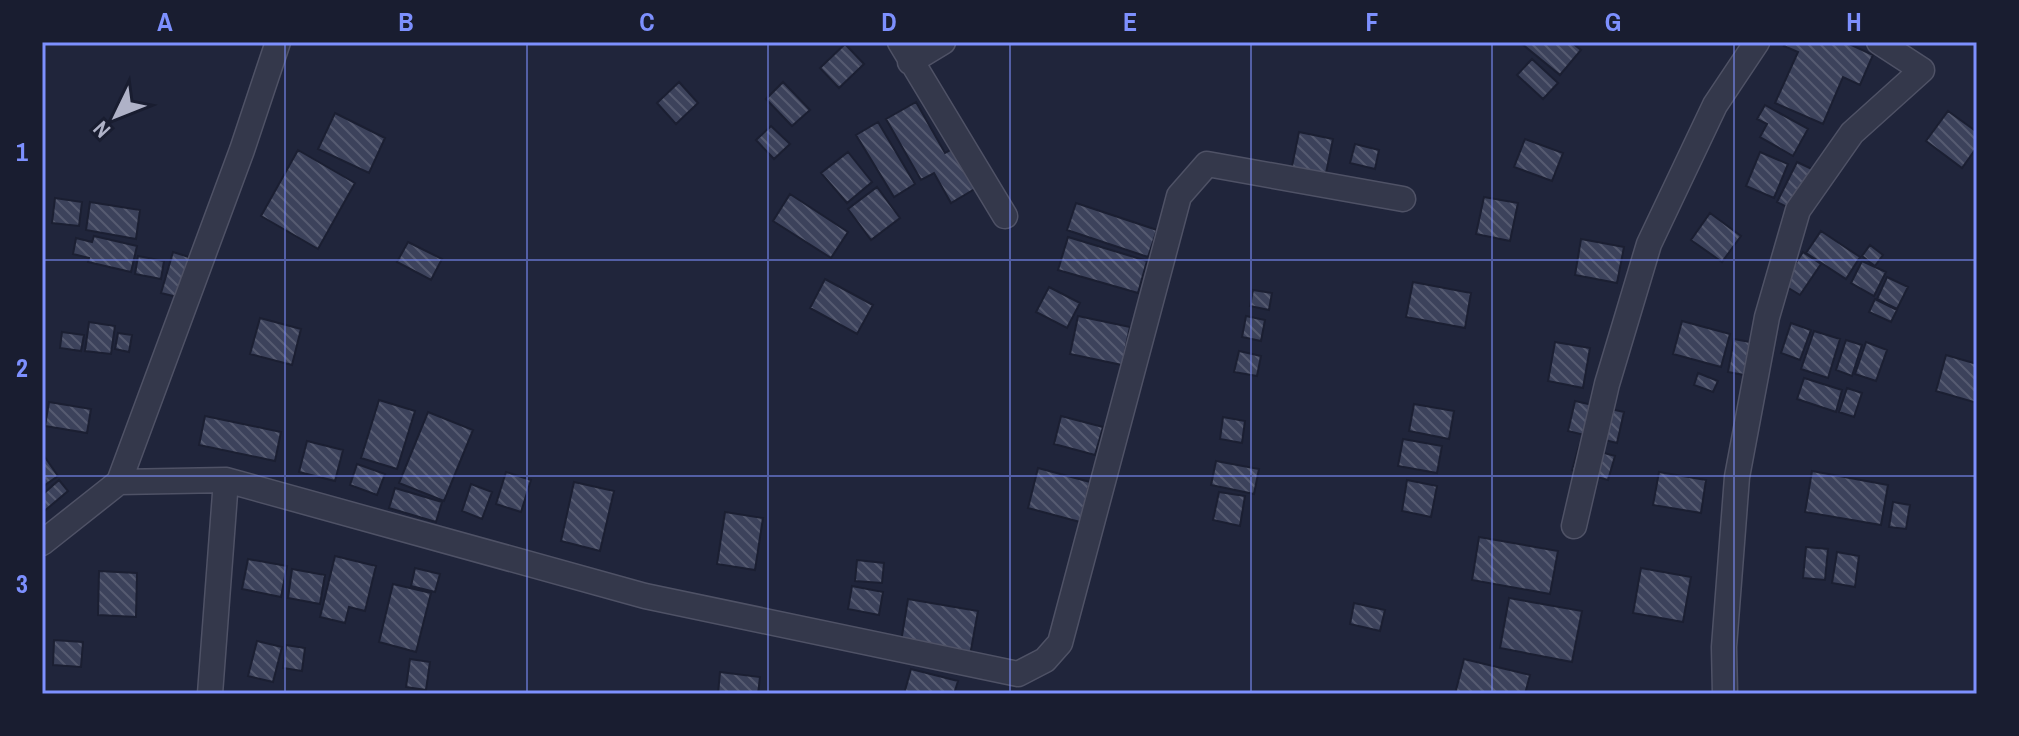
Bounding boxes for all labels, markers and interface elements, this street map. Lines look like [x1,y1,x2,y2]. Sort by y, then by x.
text: A [157,4,173,39]
text: B [398,4,414,39]
text: C [639,4,655,39]
text: D [881,4,897,39]
text: E [1123,4,1137,39]
text: F [1365,4,1379,39]
text: G [1605,4,1621,39]
text: H [1846,4,1862,39]
north arrow [76,76,156,156]
text: N [86,115,117,145]
text: 1 [16,134,28,169]
text: 2 [16,350,28,385]
text: 3 [16,566,28,601]

